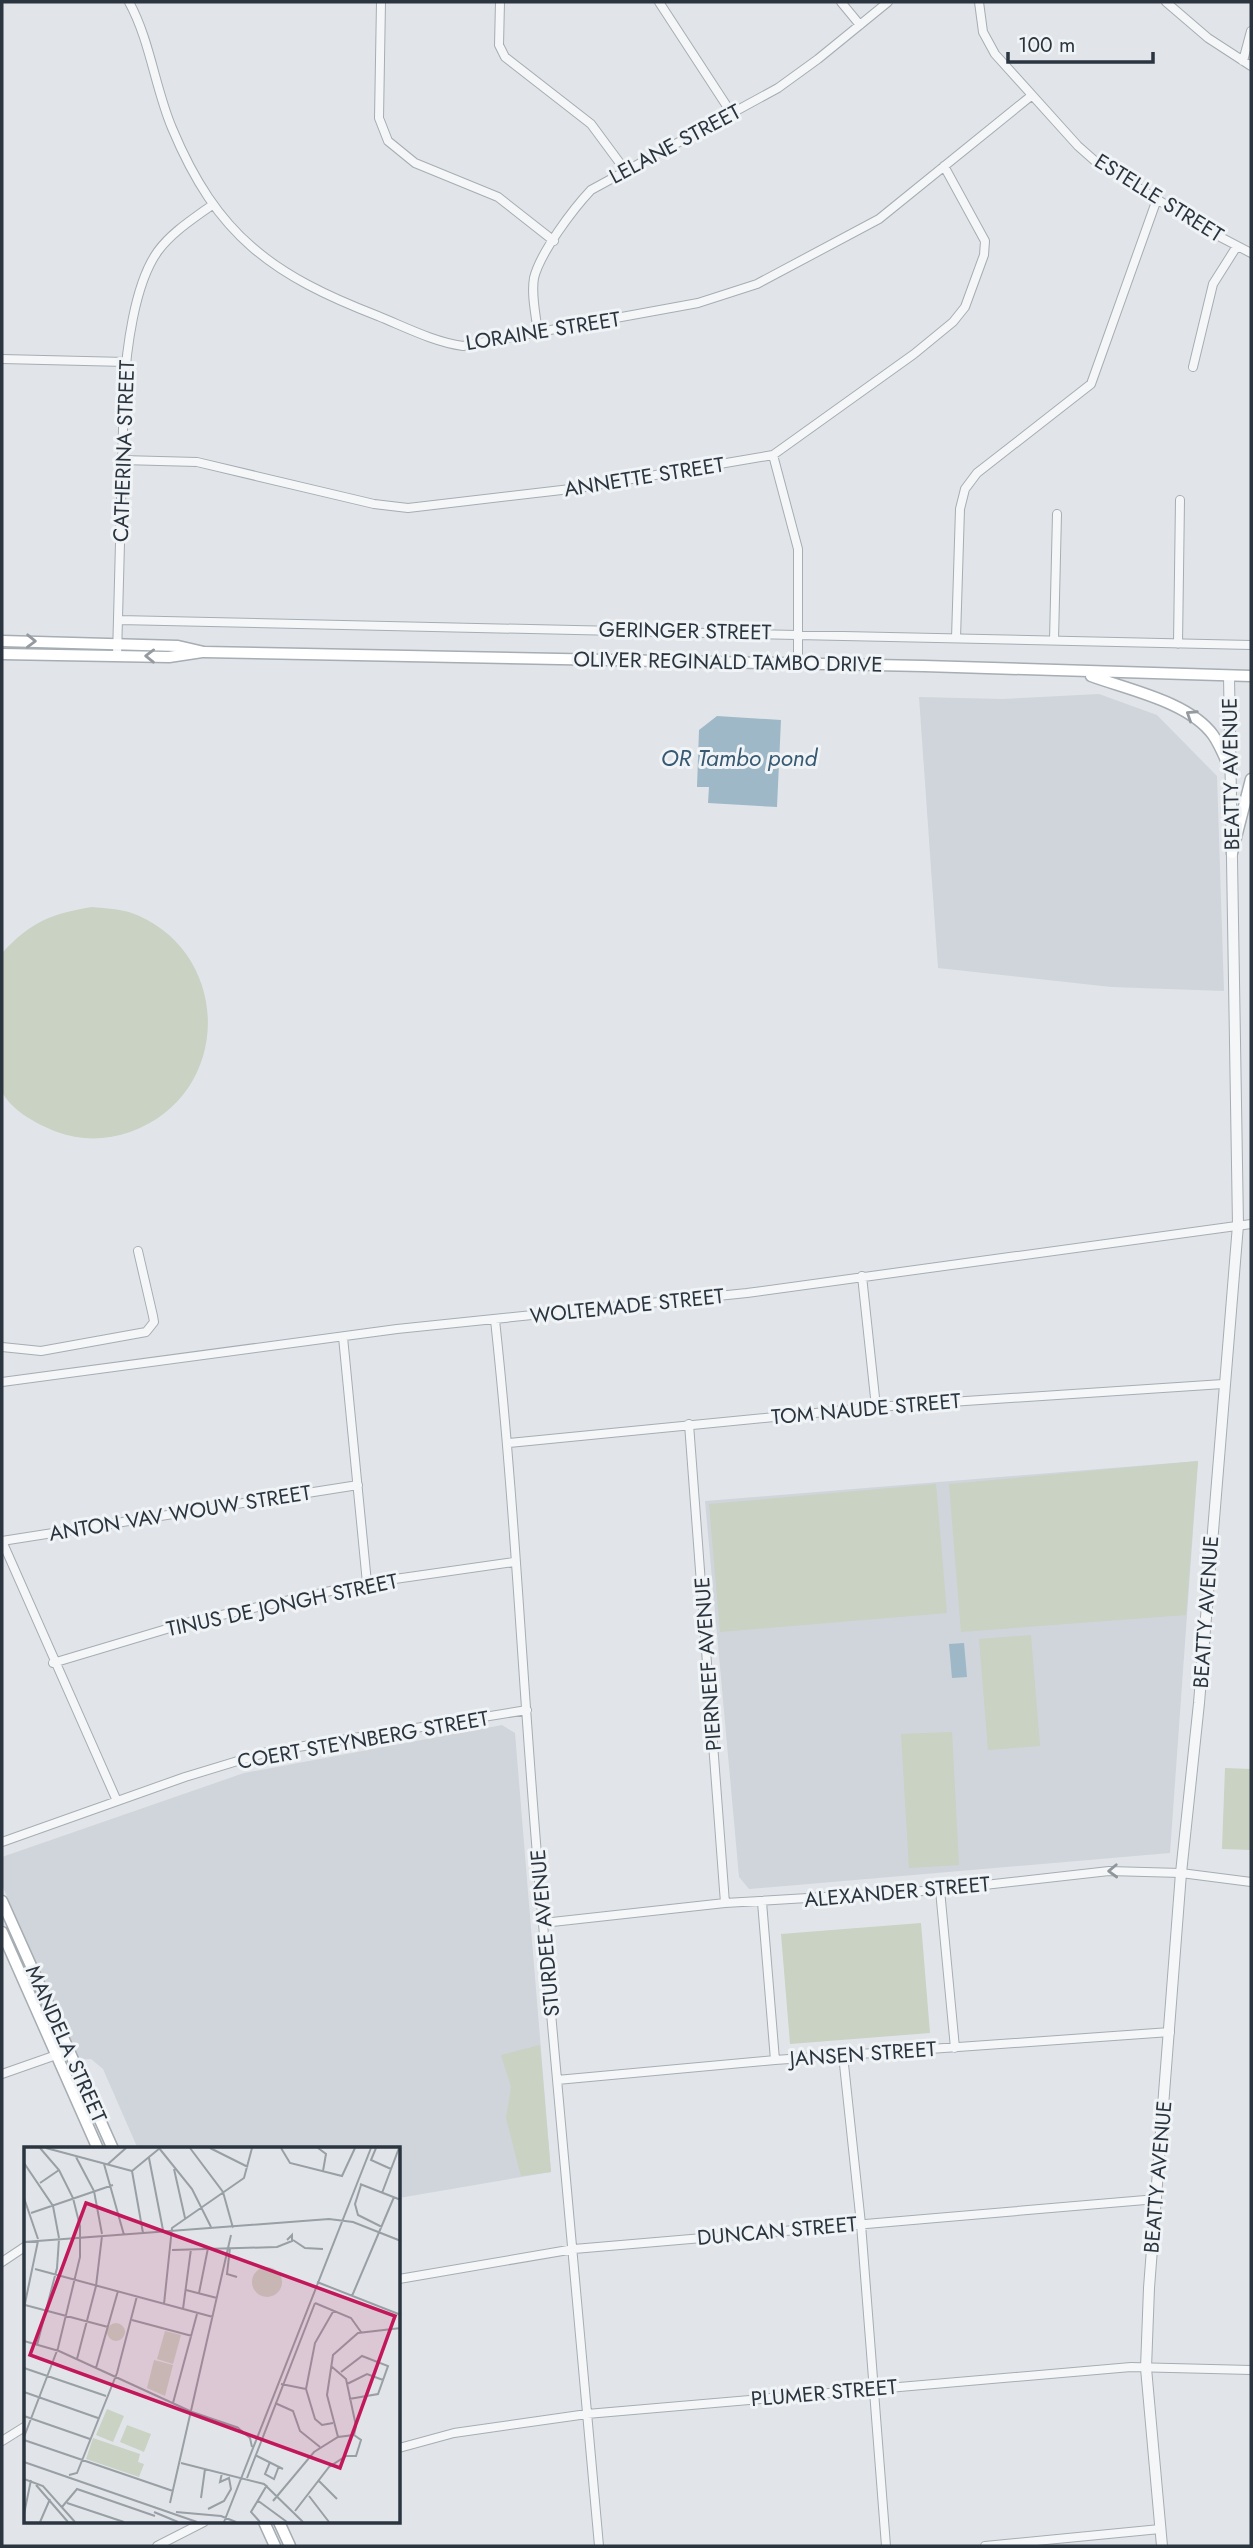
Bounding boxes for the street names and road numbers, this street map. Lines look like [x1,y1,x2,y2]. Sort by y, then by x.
street label: LELANE STREET [604,97,746,191]
street label: ESTELLE STREET [1089,146,1229,250]
street label: LORAINE STREET [464,304,623,358]
street label: CATHERINA STREET [106,359,142,542]
street label: ANNETTE STREET [562,449,727,504]
street label: GERINGER STREET [598,614,772,648]
street label: OLIVER REGINALD TAMBO DRIVE [573,644,883,680]
street label: BEATTY AVENUE [1215,697,1247,851]
street label: WOLTEMADE STREET [528,1281,726,1331]
street label: TOM NAUDE STREET [770,1386,962,1432]
street label: ANTON VAV WOUW STREET [47,1477,313,1549]
street label: BEATTY AVENUE [1186,1535,1226,1689]
street label: TINUS DE JONGH STREET [164,1566,401,1644]
street label: PIERNEEF AVENUE [687,1576,729,1752]
street label: COERT STEYNBERG STREET [235,1703,491,1777]
street label: STURDEE AVENUE [523,1848,567,2018]
street label: ALEXANDER STREET [803,1869,991,1915]
street label: MANDELA STREET [18,1961,114,2128]
street label: JANSEN STREET [786,2034,937,2074]
street label: BEATTY AVENUE [1136,2100,1180,2254]
street label: DUNCAN STREET [696,2209,858,2253]
street label: PLUMER STREET [750,2372,899,2414]

